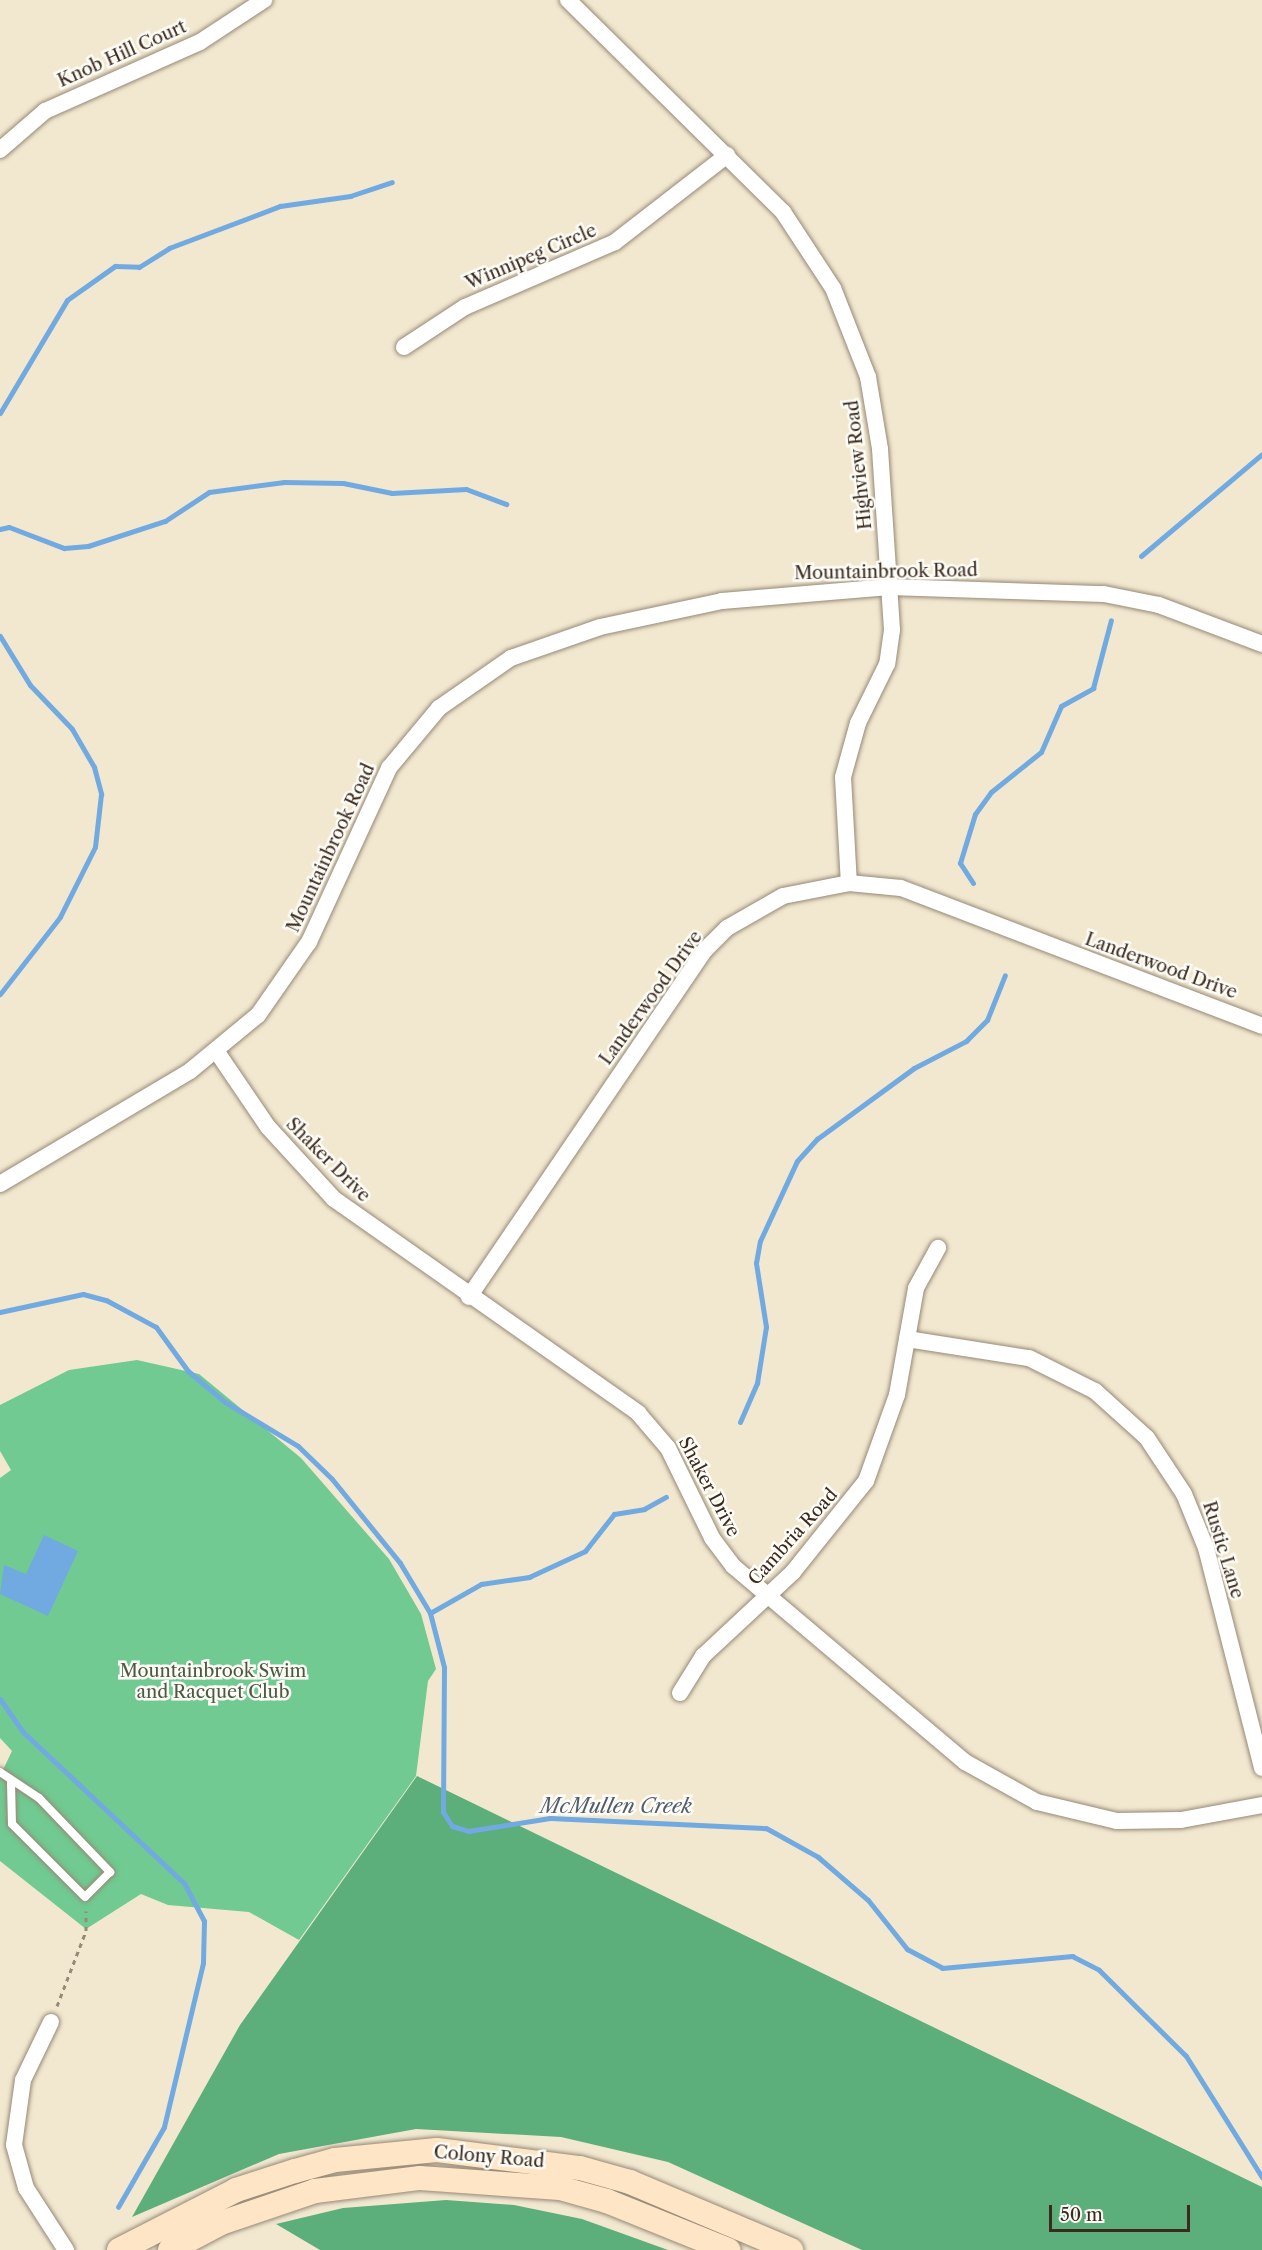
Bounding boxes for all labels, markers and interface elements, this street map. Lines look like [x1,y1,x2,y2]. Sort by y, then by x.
street label: Knob Hill Court [54,16,190,92]
street label: Winnipeg Circle [462,220,600,294]
street label: Highview Road [841,399,877,531]
street label: Mountainbrook Road [794,560,978,584]
street label: Mountainbrook Road [282,760,380,936]
street label: Landerwood Drive [595,927,707,1069]
street label: Landerwood Drive [1082,928,1240,1004]
street label: Shaker Drive [281,1113,375,1207]
street label: Shaker Drive [674,1433,744,1541]
street label: Cambria Road [744,1484,842,1590]
street label: Rustic Lane [1198,1499,1248,1601]
park label: Mountainbrook Swim and Racquet Club [120,1661,306,1704]
water label: McMullen Creek [540,1794,692,1818]
street label: Colony Road [433,2141,545,2173]
scale bar [1052,2193,1193,2231]
text: 50 m [1060,2204,1103,2226]

